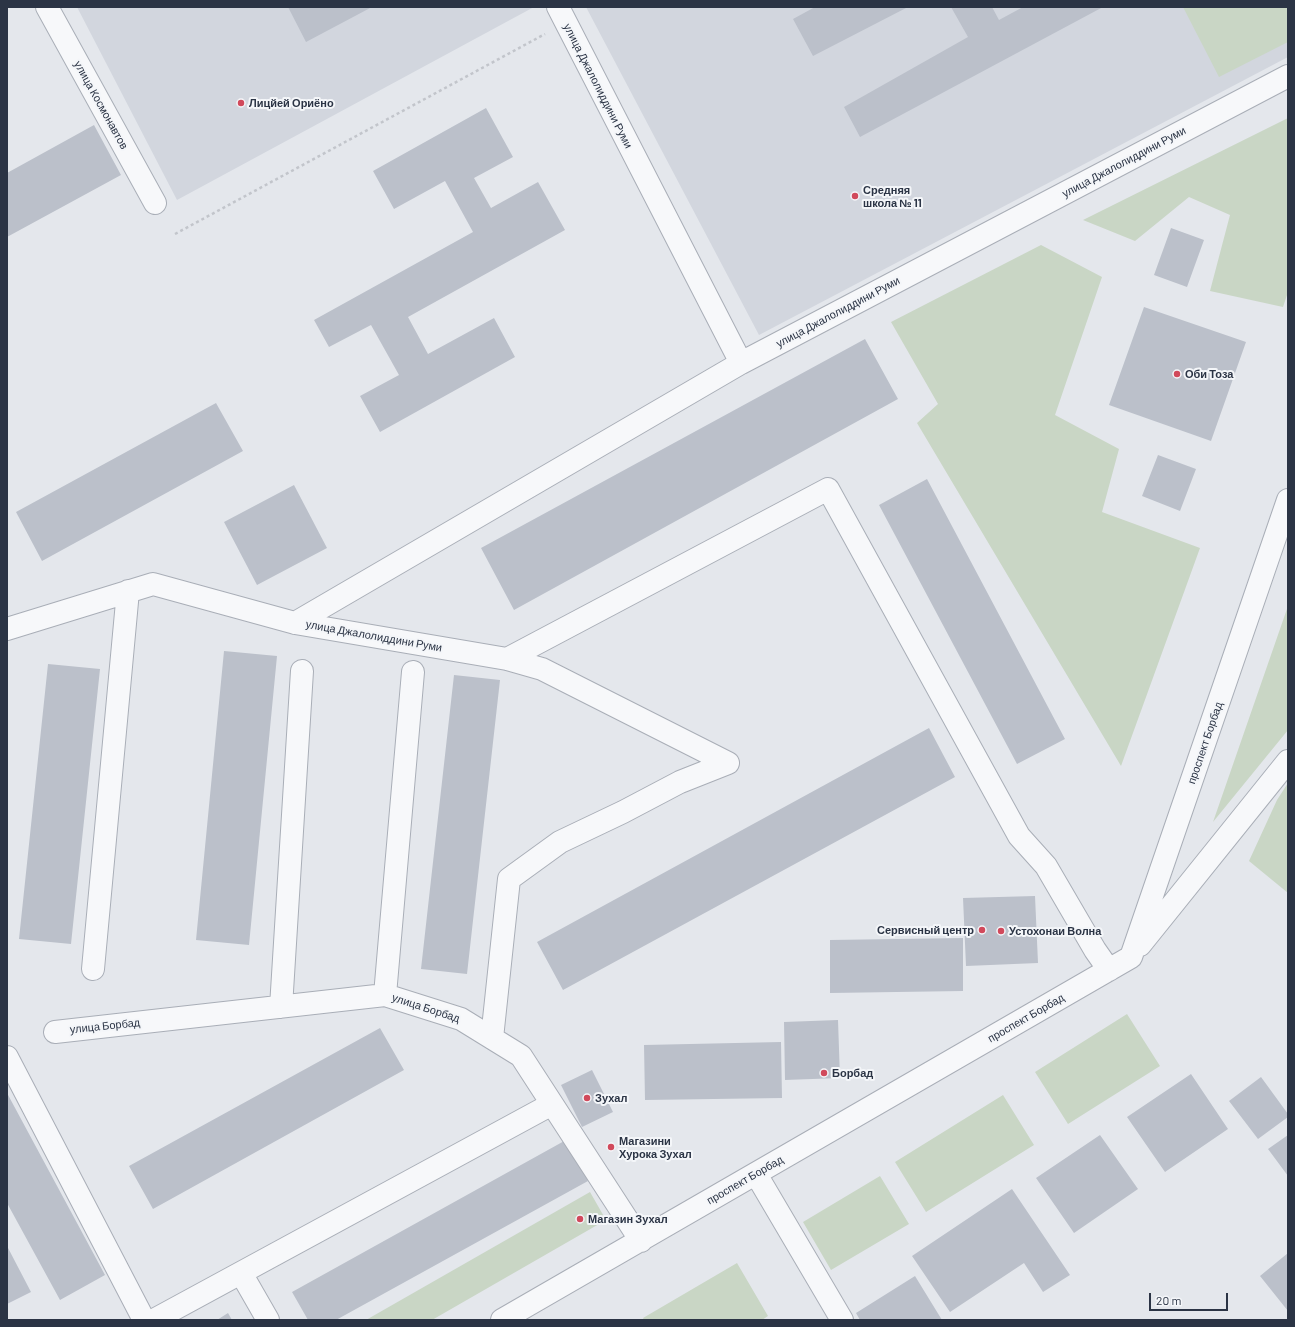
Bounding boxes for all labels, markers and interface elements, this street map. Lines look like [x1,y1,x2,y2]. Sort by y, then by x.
street label: улица Джалолиддини Руми [561,21,635,151]
street label: улица Космонавтов [71,59,131,151]
place label: Лицйей Ориёно [249,96,334,110]
marker: Лицйей Ориёно [236,98,246,108]
street label: улица Джалолиддини Руми [1060,124,1188,200]
place label: Средняя школа № 11 [863,183,922,209]
marker: Средняя школа № 11 [850,191,860,201]
street label: улица Джалолиддини Руми [774,274,902,350]
place label: Оби Тоза [1185,367,1233,381]
marker: Оби Тоза [1172,369,1182,379]
street label: улица Джалолиддини Руми [305,618,443,654]
street label: проспект Борбад [1185,700,1225,786]
place label: Сервисный центр [877,923,974,937]
place label: Устохонаи Волна [1009,924,1101,938]
marker: Сервисный центр [977,925,987,935]
marker: Устохонаи Волна [996,926,1006,936]
street label: улица Борбад [390,991,462,1025]
street label: проспект Борбад [985,991,1067,1045]
street label: улица Борбад [69,1016,141,1036]
place label: Борбад [832,1066,873,1080]
marker: Борбад [819,1068,829,1078]
place label: Зухал [595,1091,627,1105]
marker: Зухал [582,1093,592,1103]
place label: Магазини Хурока Зухал [619,1134,692,1160]
marker: Магазини Хурока Зухал [606,1142,616,1152]
street label: проспект Борбад [704,1153,786,1207]
place label: Магазин Зухал [588,1212,668,1226]
marker: Магазин Зухал [575,1214,585,1224]
scale bar [1151,1285,1230,1311]
text: 20 m [1156,1293,1182,1307]

